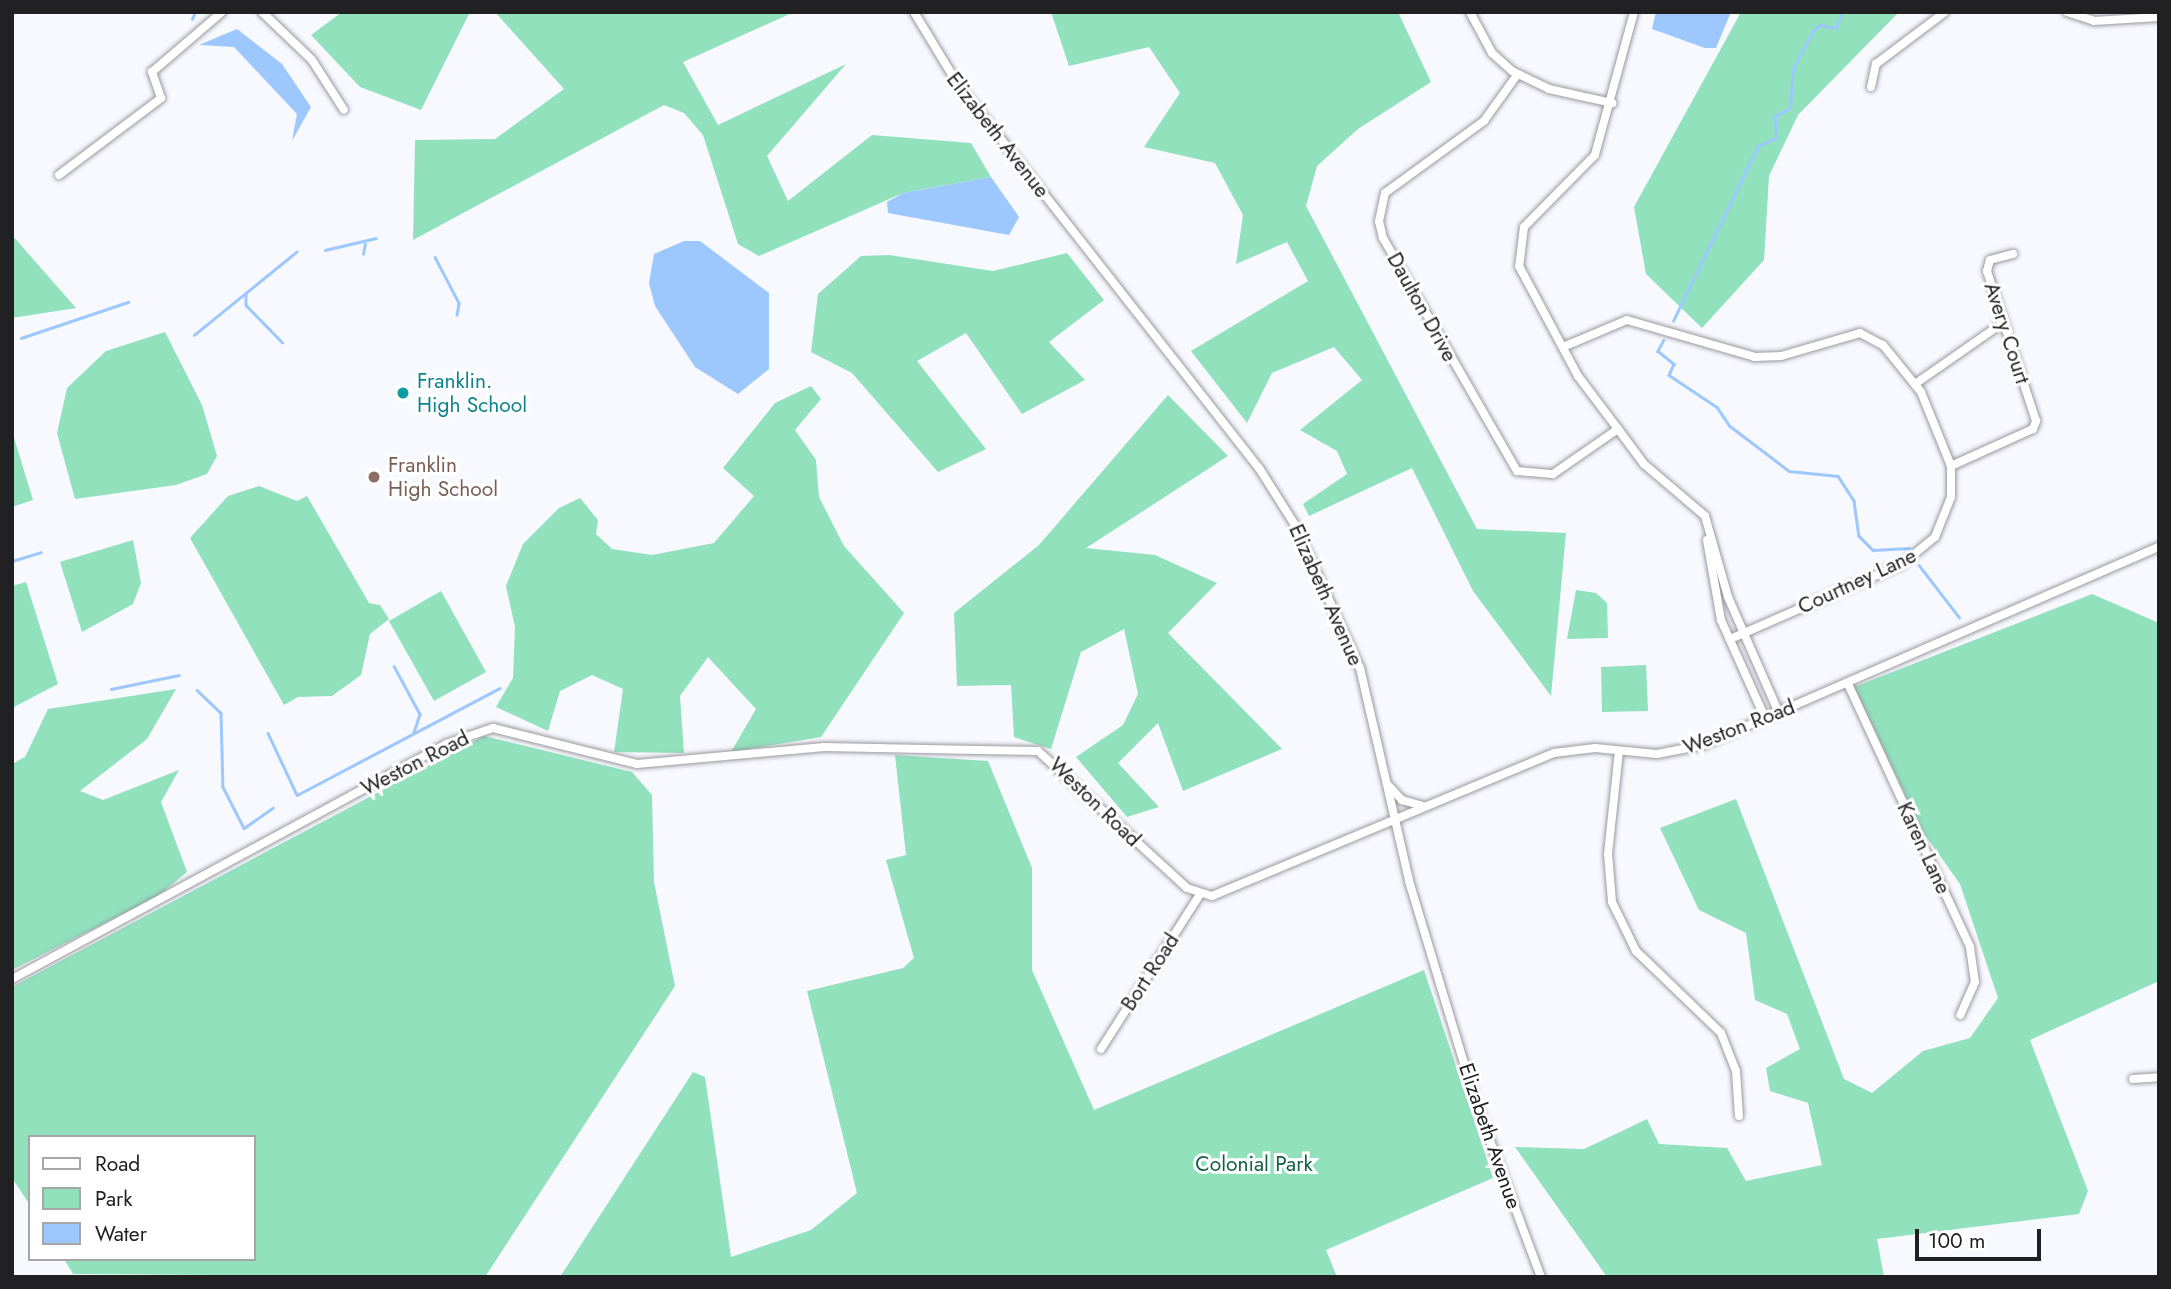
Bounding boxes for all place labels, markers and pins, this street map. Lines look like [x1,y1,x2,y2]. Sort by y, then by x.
place label: Franklin. High School [417,368,527,418]
marker: Franklin. High School [395,385,411,401]
place label: Franklin High School [388,452,498,502]
marker: Franklin High School [366,469,382,485]

